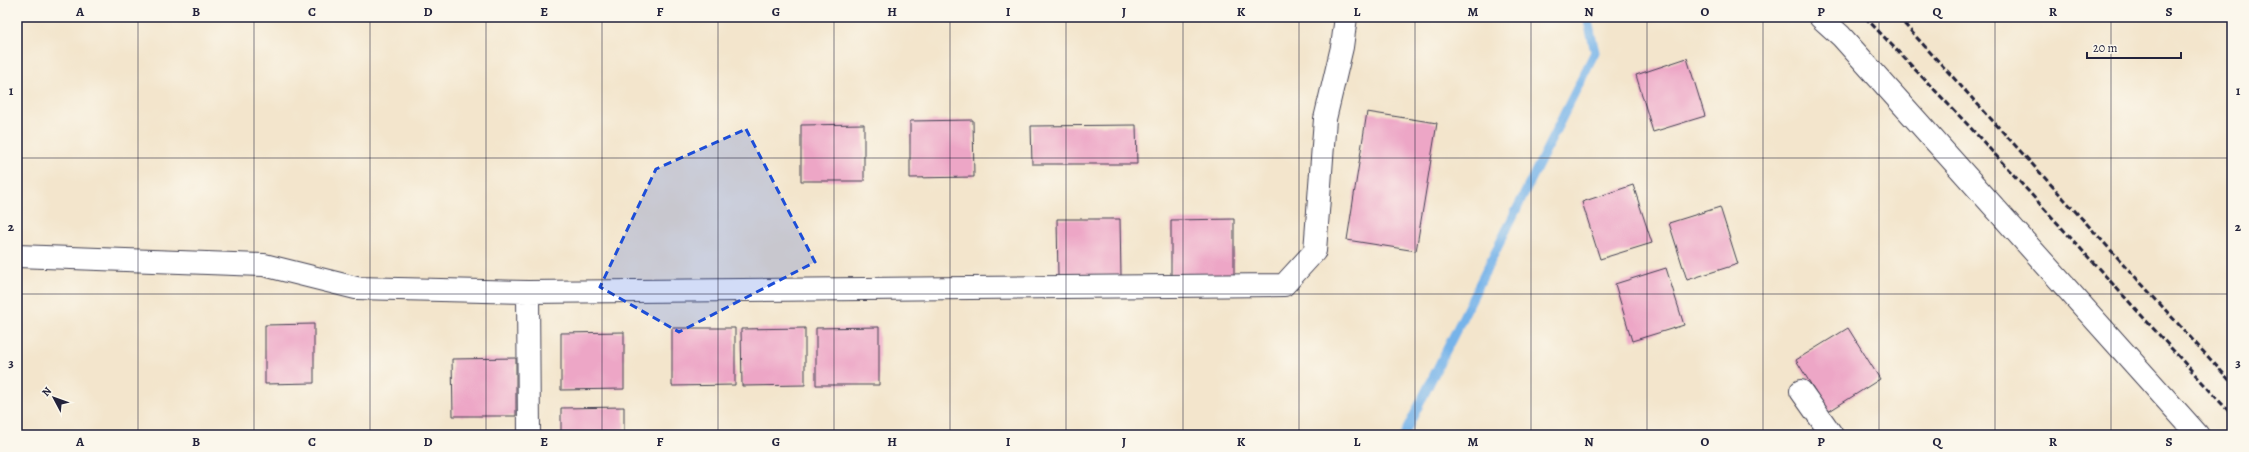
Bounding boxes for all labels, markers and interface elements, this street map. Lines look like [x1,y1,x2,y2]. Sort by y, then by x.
text: A [75,3,85,20]
text: B [192,3,200,20]
text: C [308,3,316,20]
text: D [423,3,433,20]
text: E [540,3,548,20]
text: F [657,3,664,20]
text: G [772,3,780,20]
text: H [887,3,897,20]
text: I [1006,3,1011,20]
text: J [1122,3,1126,20]
text: K [1237,3,1246,20]
text: L [1354,3,1361,20]
text: M [1468,3,1479,20]
text: N [1584,3,1594,20]
text: O [1701,3,1710,20]
text: P [1817,3,1825,20]
text: Q [1933,3,1944,20]
text: R [2049,3,2058,20]
text: S [2165,3,2173,20]
scale bar [2087,34,2181,60]
text: 20 m [2093,40,2117,56]
text: 1 [9,82,14,99]
text: 1 [2236,82,2241,99]
text: 2 [8,218,15,235]
text: 2 [2235,218,2242,235]
text: 3 [8,354,14,371]
text: 3 [2235,354,2241,371]
north arrow [34,378,74,418]
text: N [39,384,55,400]
text: A [75,433,85,450]
text: B [192,433,200,450]
text: C [308,433,316,450]
text: D [423,433,433,450]
text: E [540,433,548,450]
text: F [657,433,664,450]
text: G [772,433,780,450]
text: H [887,433,897,450]
text: I [1006,433,1011,450]
text: J [1122,433,1126,450]
text: K [1237,433,1246,450]
text: L [1354,433,1361,450]
text: M [1468,433,1479,450]
text: N [1584,433,1594,450]
text: O [1701,433,1710,450]
text: P [1817,433,1825,450]
text: Q [1933,433,1944,450]
text: R [2049,433,2058,450]
text: S [2165,433,2173,450]

